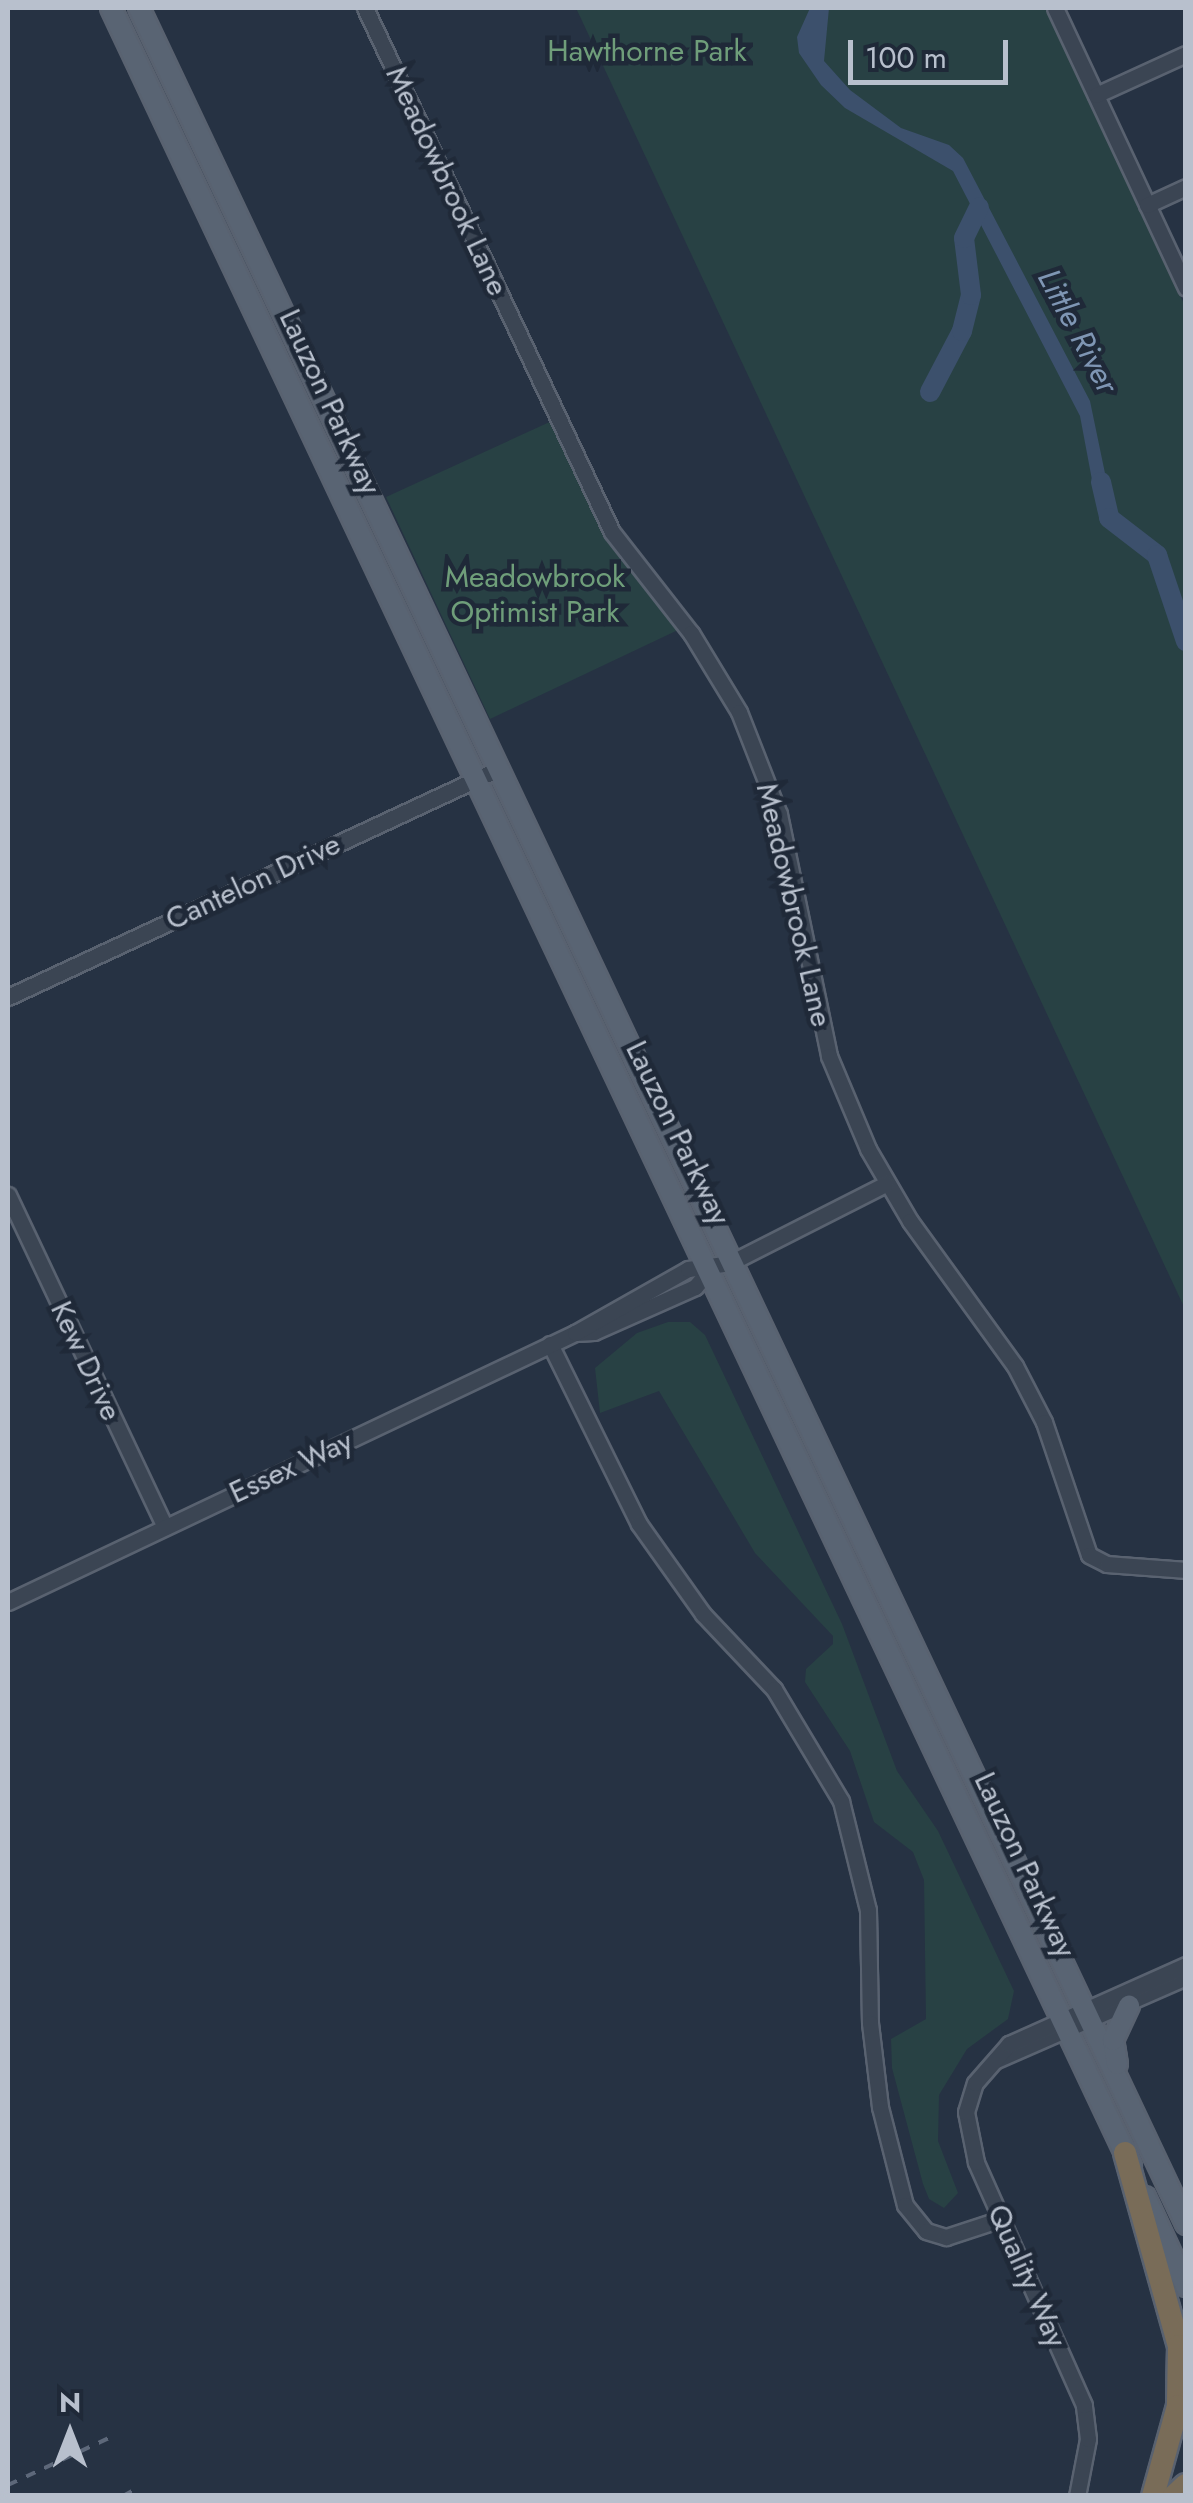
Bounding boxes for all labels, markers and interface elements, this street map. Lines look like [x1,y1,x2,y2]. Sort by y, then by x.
scale bar [853,20,1013,82]
park label: Hawthorne Park [547,33,747,69]
text: 100 m [865,36,947,79]
street label: Meadowbrook Lane [378,61,516,301]
water label: Little River [1029,262,1127,400]
street label: Lauzon Parkway [271,304,389,500]
park label: Meadowbrook Optimist Park [445,559,625,630]
street label: Meadowbrook Lane [748,780,840,1030]
street label: Cantelon Drive [160,826,346,938]
street label: Lauzon Parkway [618,1035,738,1231]
street label: Kew Drive [43,1296,129,1426]
street label: Essex Way [224,1423,358,1511]
street label: Lauzon Parkway [966,1767,1084,1963]
street label: Quality Way [980,2199,1074,2353]
text: N [59,2382,81,2423]
north arrow [20,2383,120,2483]

